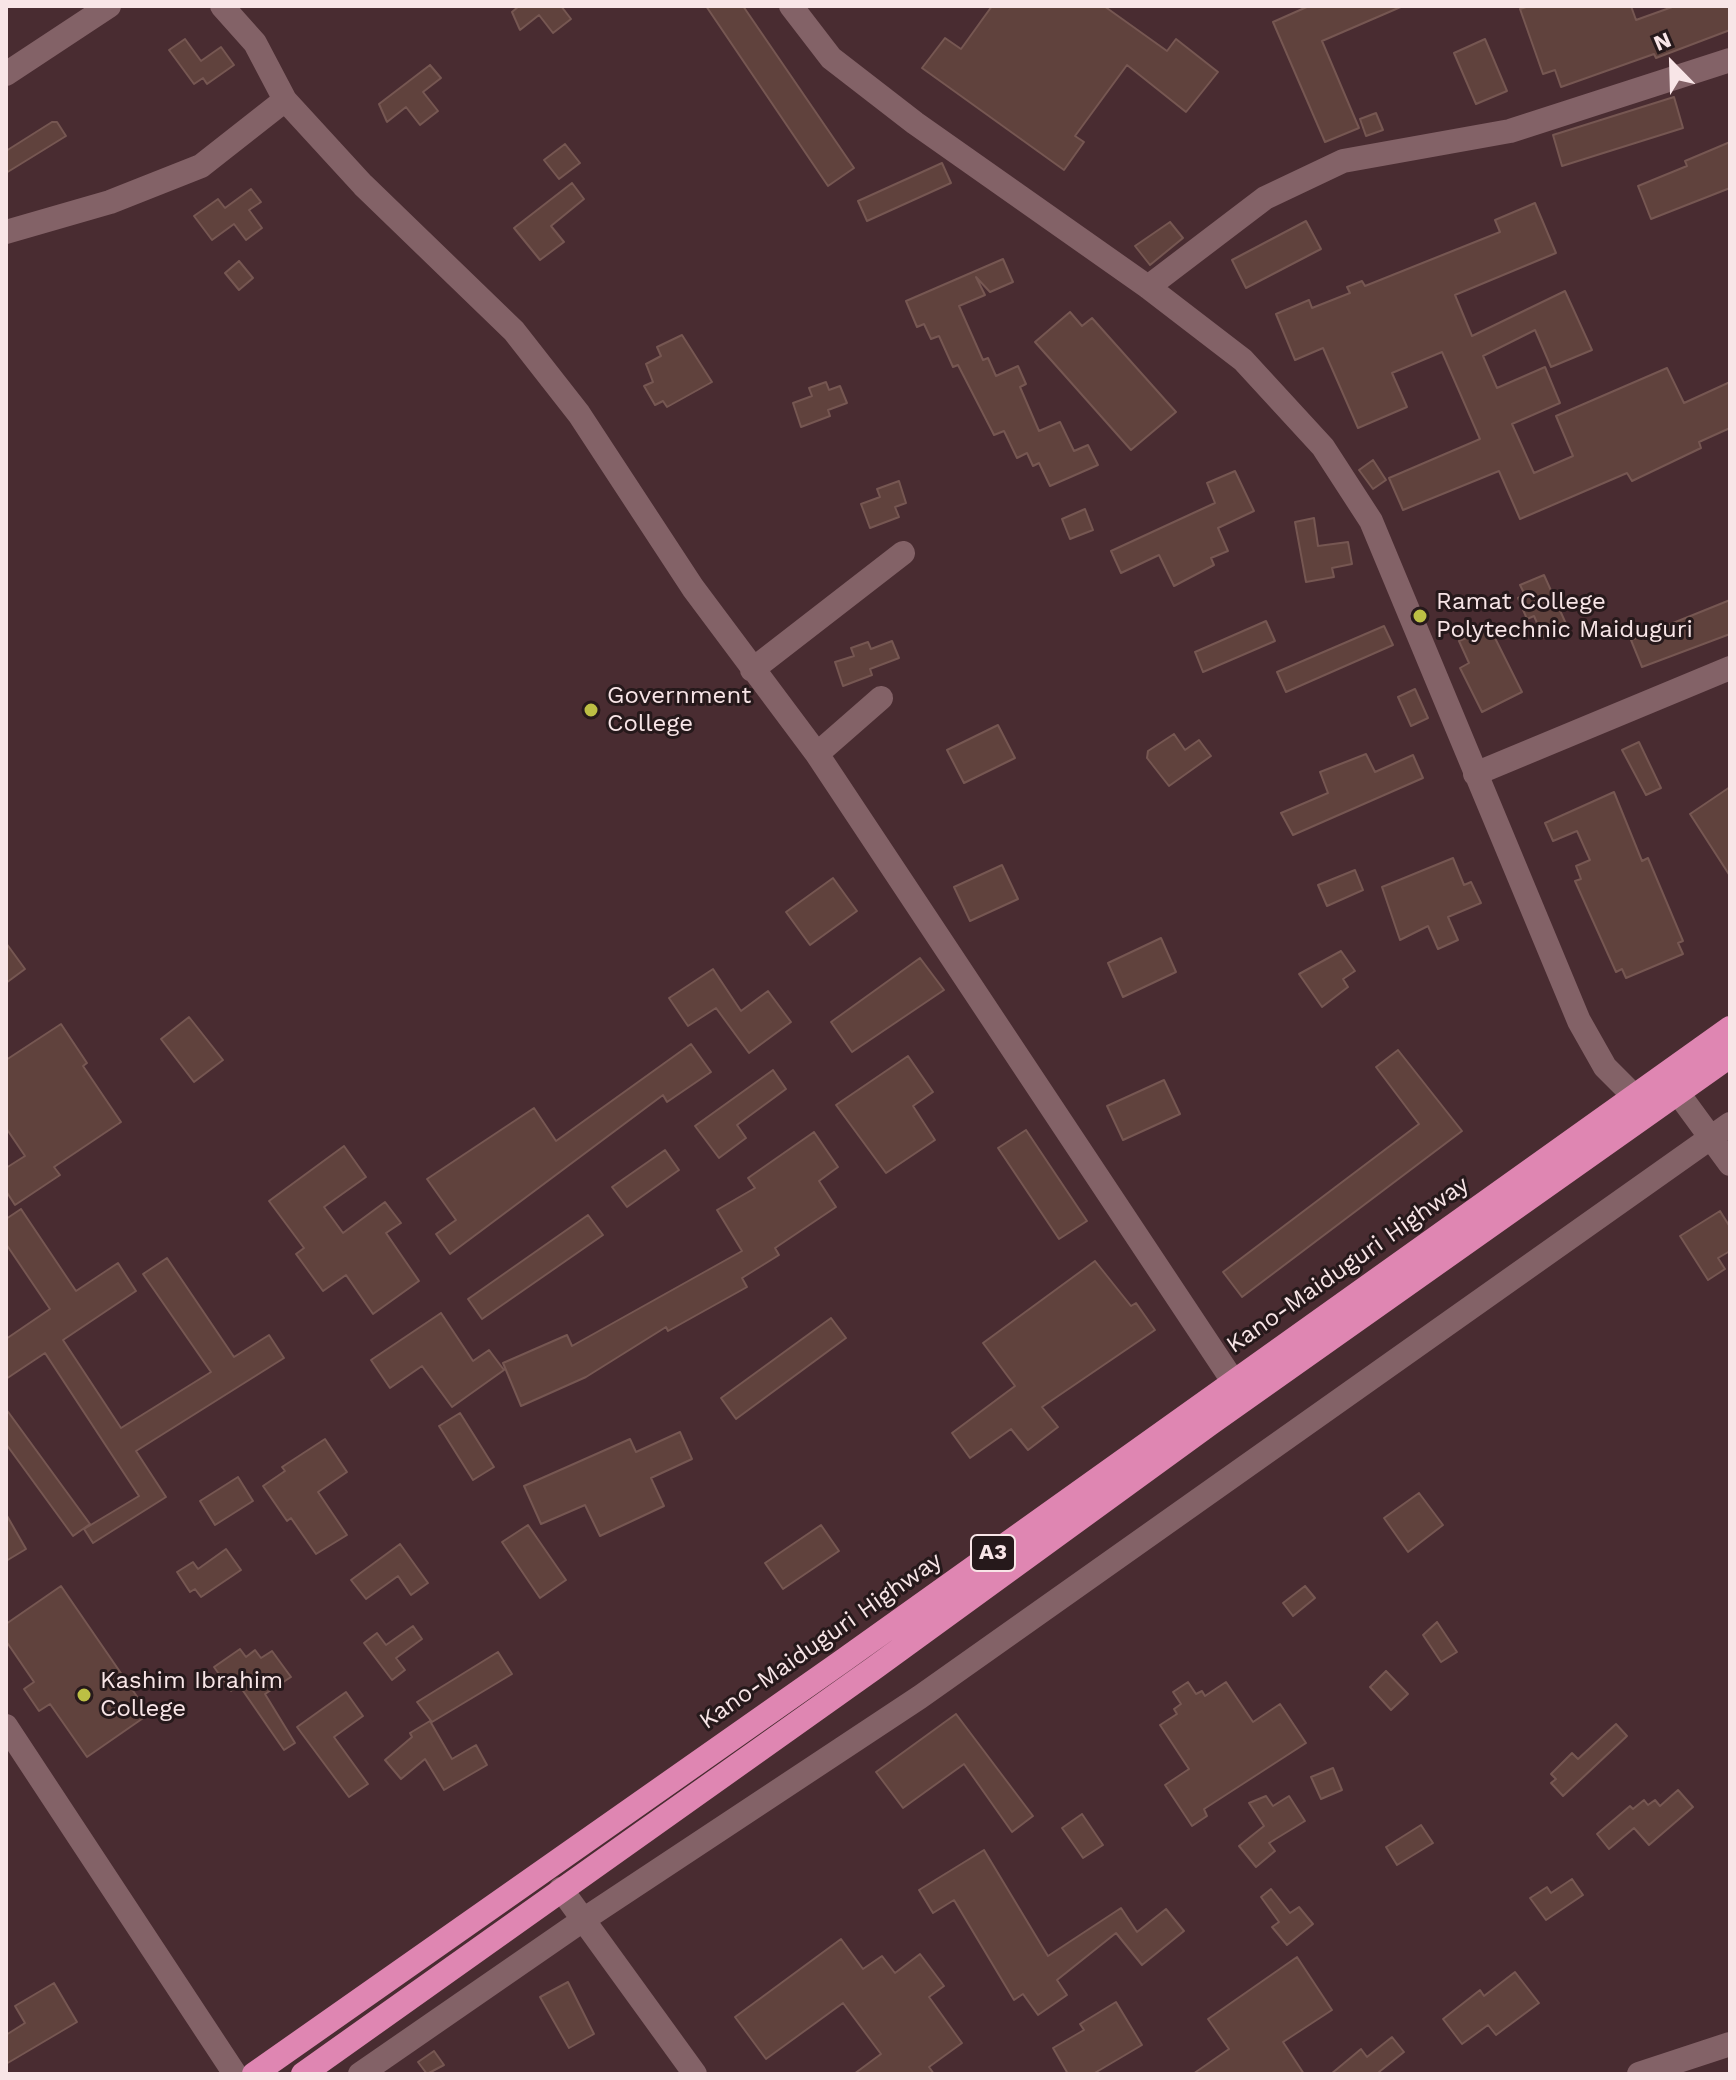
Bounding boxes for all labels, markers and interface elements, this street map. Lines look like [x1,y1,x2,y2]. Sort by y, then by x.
north arrow [1632,24,1712,104]
text: N [1650,27,1675,56]
place label: Ramat College Polytechnic Maiduguri [1436,588,1693,644]
marker: Ramat College Polytechnic Maiduguri [1411,607,1429,625]
place label: Government College [607,682,751,738]
marker: Government College [582,701,600,719]
street label: Kano-Maiduguri Highway [1221,1170,1475,1360]
road number: A3 [971,1535,1015,1571]
street label: Kano-Maiduguri Highway [694,1546,948,1736]
place label: Kashim Ibrahim College [100,1667,283,1723]
marker: Kashim Ibrahim College [75,1686,93,1704]

